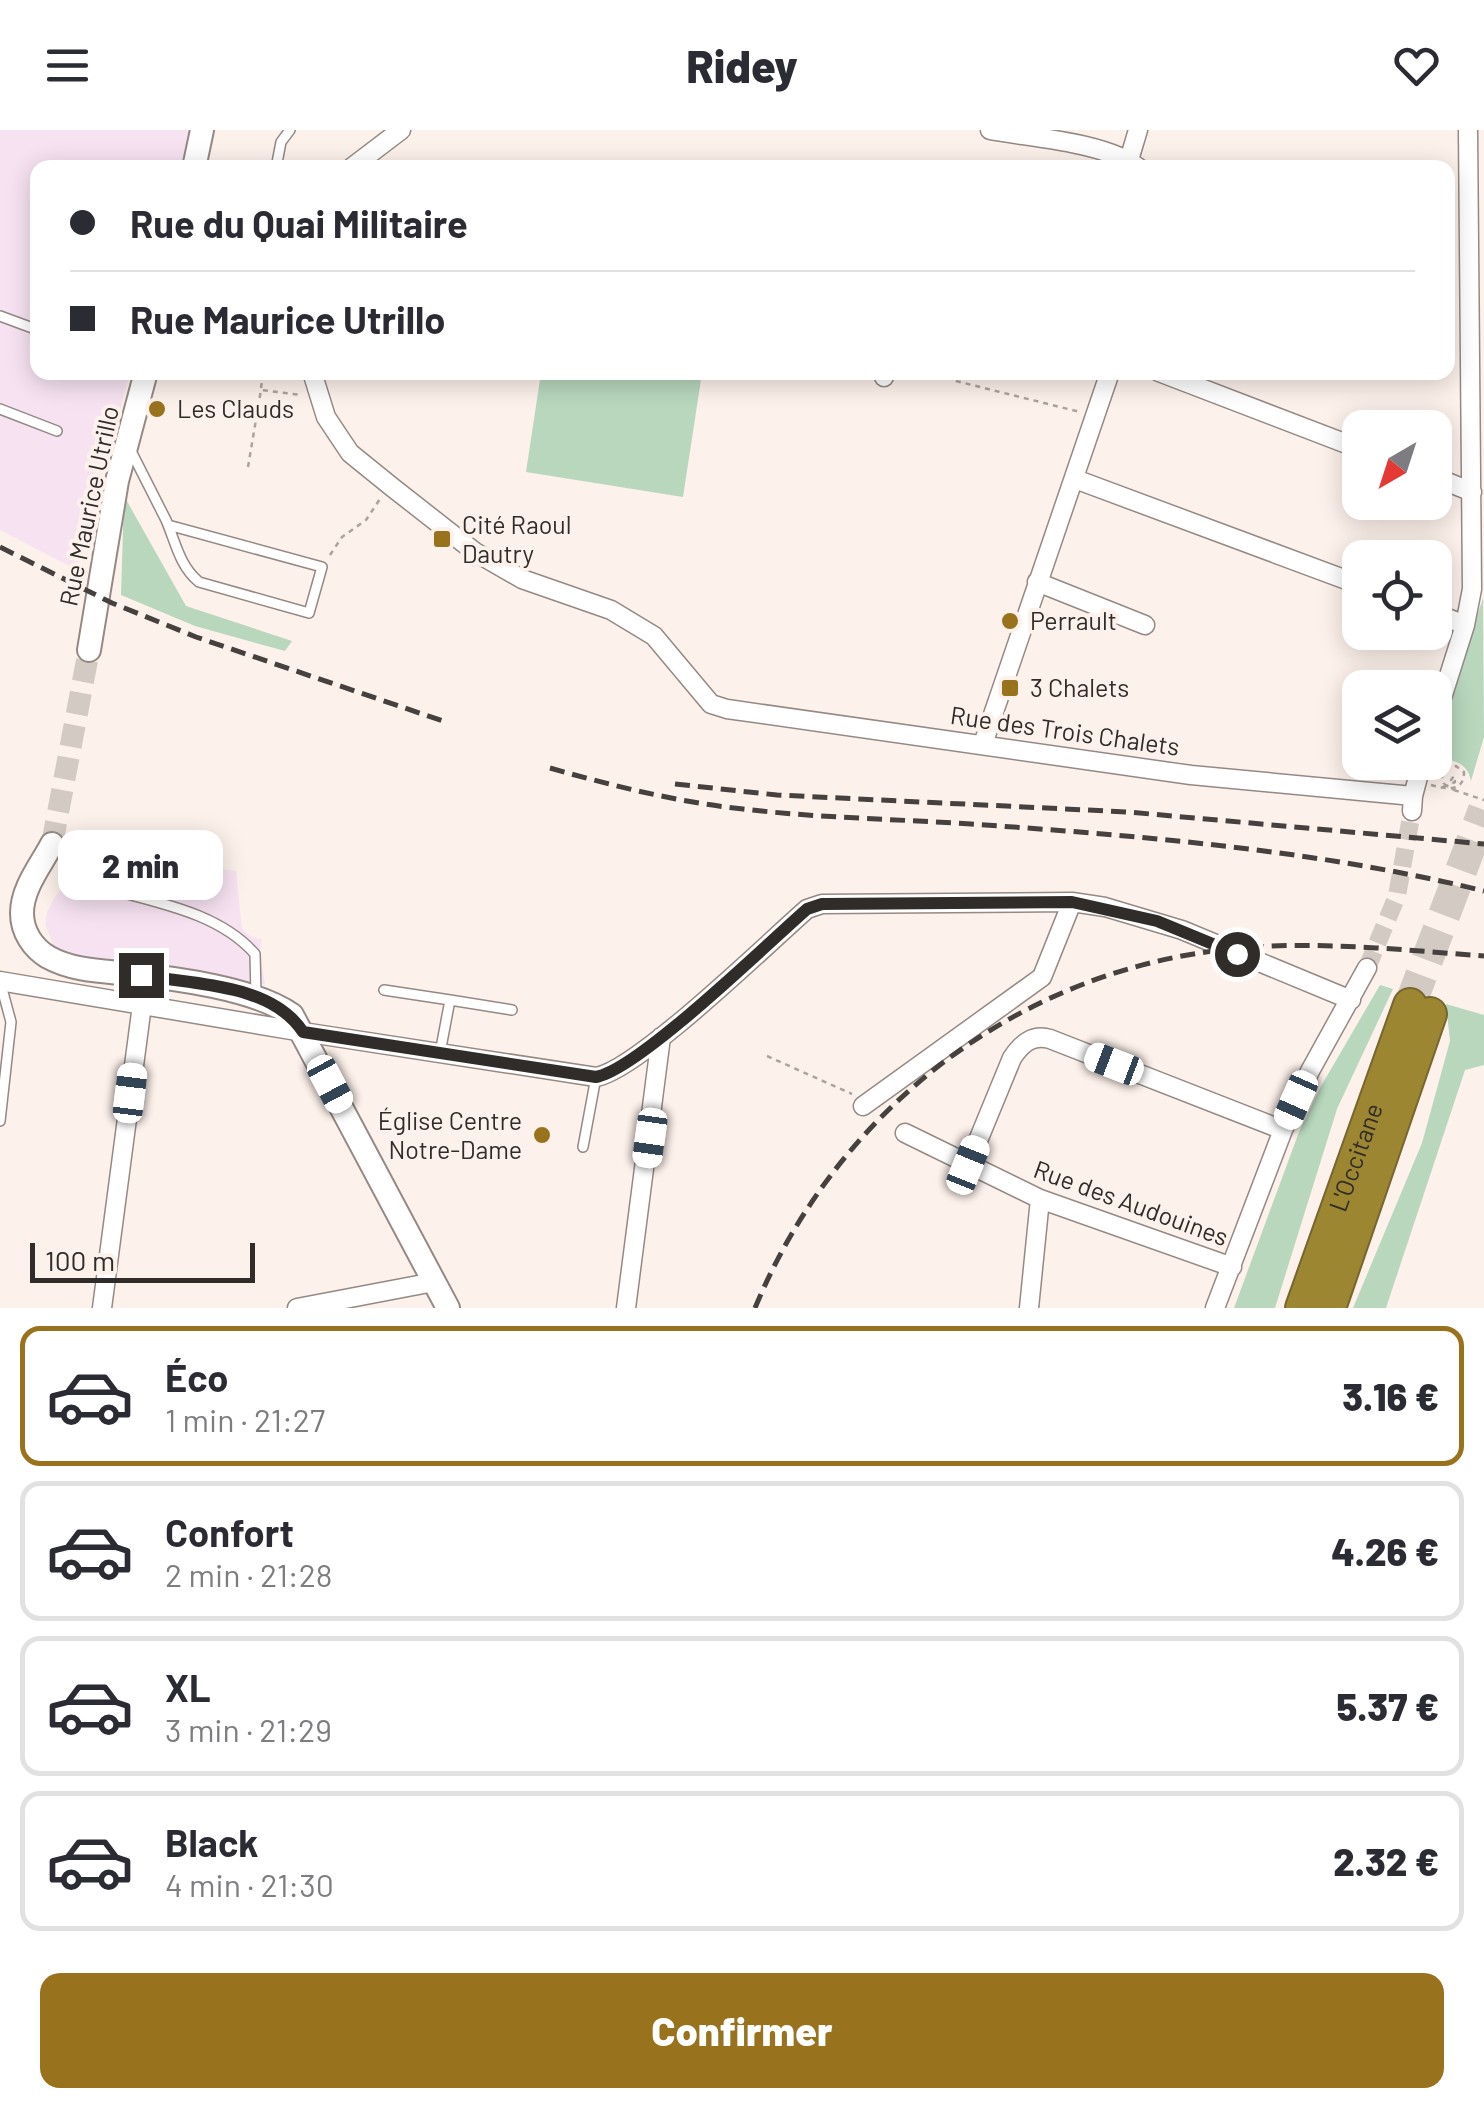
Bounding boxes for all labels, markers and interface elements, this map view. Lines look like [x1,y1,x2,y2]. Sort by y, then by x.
icon: menu [40,38,95,93]
text: Ridey [686,38,798,92]
icon: heart [1389,38,1444,93]
text: Rue du Quai Militaire [130,200,468,246]
text: Rue Maurice Utrillo [130,296,445,342]
place label: Les Clauds [177,393,294,423]
marker: Les Clauds [146,398,168,420]
street label: Rue Maurice Utrillo [52,403,124,609]
north arrow [1342,410,1452,520]
map controls [1342,410,1452,780]
place label: Cité Raoul Dautry [462,509,571,568]
marker: Cité Raoul Dautry [431,528,453,550]
button: locate [1342,540,1452,650]
place label: Perrault [1030,605,1117,635]
marker: Perrault [999,610,1021,632]
button: layers [1342,670,1452,780]
place label: 3 Chalets [1030,672,1129,702]
marker: 3 Chalets [999,677,1021,699]
street label: Rue des Trois Chalets [949,699,1182,761]
callout: 2 min [58,830,224,900]
text: 2 min [102,846,179,884]
route start [1215,932,1260,977]
route end [119,953,164,998]
car [1081,1039,1147,1089]
car [303,1050,357,1118]
car [111,1061,149,1125]
car [1270,1066,1322,1134]
street label: L'Occitane [1322,1099,1388,1215]
place label: Église Centre Notre-Dame [378,1105,522,1164]
car [631,1106,669,1170]
marker: Église Centre Notre-Dame [531,1124,553,1146]
car [943,1132,993,1198]
street label: Rue des Audouines [1030,1153,1233,1251]
scale bar [30,1238,255,1282]
text: 100 m [45,1243,115,1277]
icon: car [45,1351,135,1441]
text: Éco [165,1354,229,1400]
text: 3.16 € [1342,1373,1439,1419]
text: 1 min · 21:27 [165,1400,325,1438]
icon: car [45,1506,135,1596]
text: Confort [165,1509,294,1555]
text: 4.26 € [1331,1528,1439,1574]
text: 2 min · 21:28 [165,1555,333,1593]
icon: car [45,1661,135,1751]
text: XL [165,1664,211,1710]
text: 5.37 € [1336,1683,1439,1729]
text: 3 min · 21:29 [165,1710,332,1748]
icon: car [45,1816,135,1906]
text: Black [165,1819,259,1865]
text: 2.32 € [1333,1838,1439,1884]
text: 4 min · 21:30 [165,1865,334,1903]
button: Confirmer [40,1973,1444,2088]

